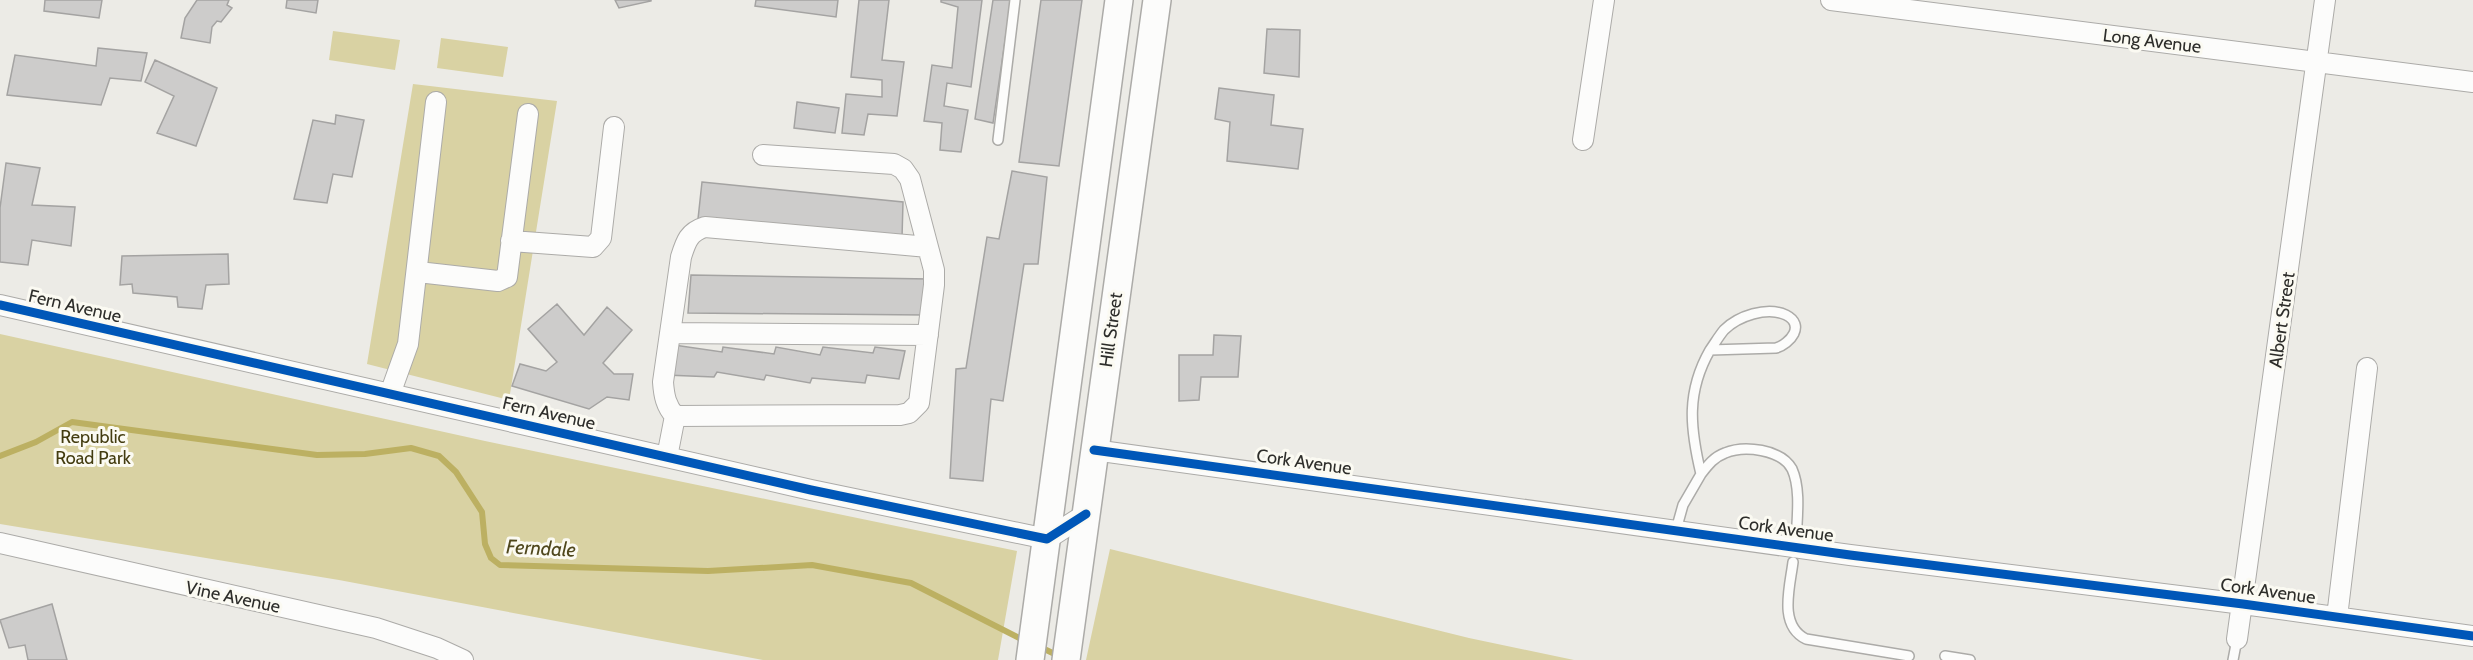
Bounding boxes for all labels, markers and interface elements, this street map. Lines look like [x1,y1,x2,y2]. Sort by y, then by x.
street label: Long Avenue [2102,24,2202,58]
street label: Albert Street [2264,271,2300,369]
street label: Fern Avenue [26,285,124,327]
street label: Hill Street [1095,291,1127,369]
street label: Fern Avenue [500,392,598,434]
park label: Republic Road Park [55,426,132,469]
street label: Cork Avenue [1255,444,1353,480]
street label: Cork Avenue [1737,511,1835,547]
water label: Ferndale [506,534,576,562]
street label: Cork Avenue [2219,573,2317,609]
street label: Vine Avenue [184,576,282,618]

